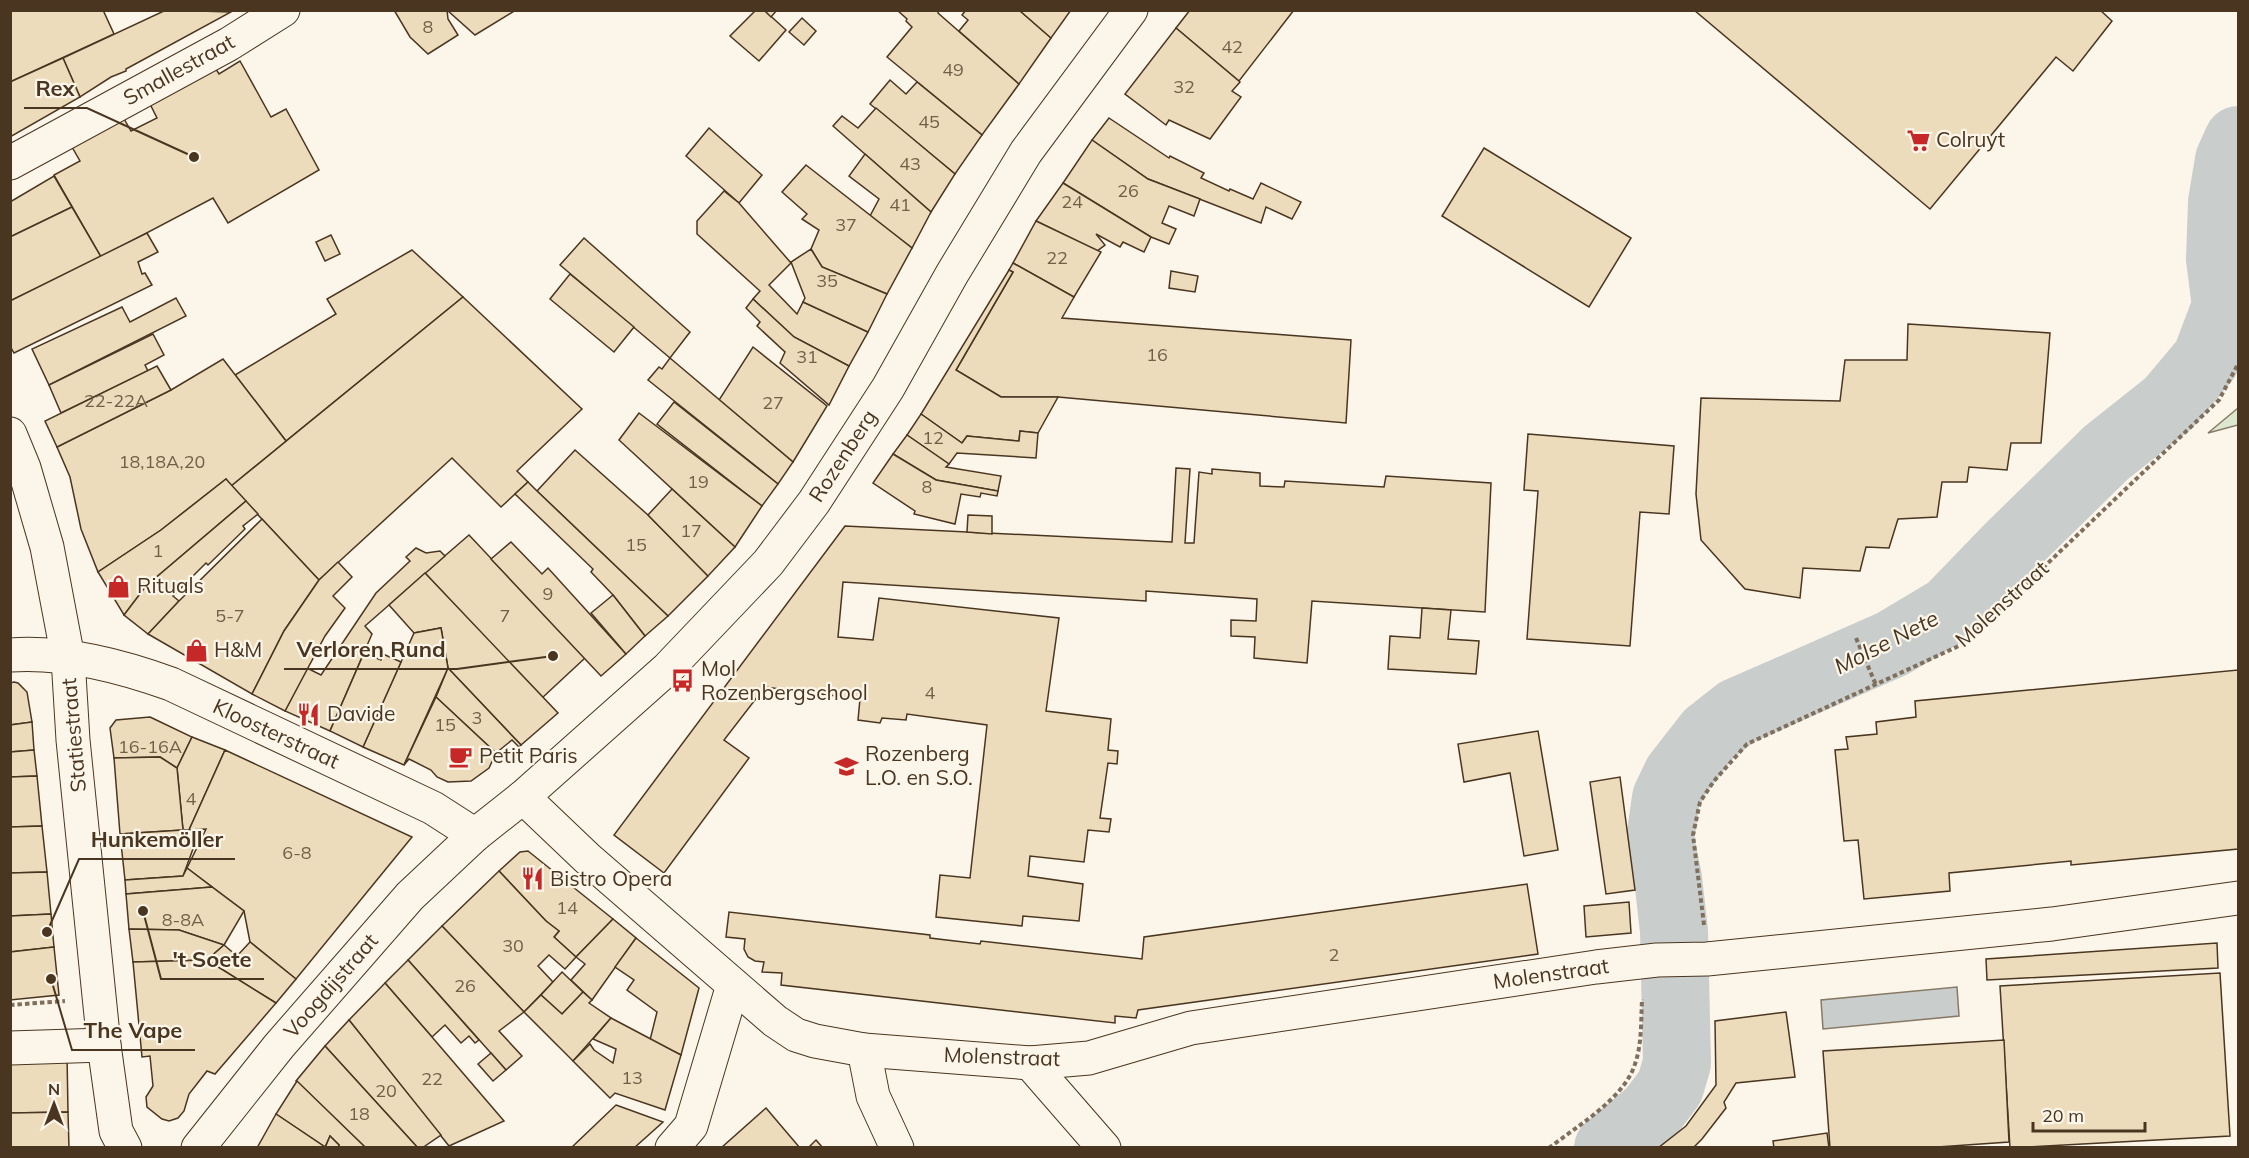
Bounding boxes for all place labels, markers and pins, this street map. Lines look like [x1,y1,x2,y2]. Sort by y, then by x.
callout: Rex [24,68,87,108]
place label: Colruyt [1936,126,2005,152]
supermarket icon: Colruyt [1905,127,1931,153]
place label: Rituals [137,572,204,598]
shop icon: Rituals [106,573,132,599]
callout: Verloren Rund [284,629,457,669]
place label: H&M [214,636,262,662]
shop icon: H&M [183,637,209,663]
place label: Mol Rozenbergschool [701,655,868,705]
bus stop icon: Mol Rozenbergschool [670,668,696,694]
place label: Davide [327,700,395,726]
restaurant icon: Davide [296,701,322,727]
place label: Rozenberg L.O. en S.O. [865,740,973,790]
place label: Petit Paris [479,742,578,768]
cafe icon: Petit Paris [448,743,474,769]
school or university icon: Rozenberg L.O. en S.O. [834,753,860,779]
callout: Hunkemöller [79,819,235,859]
place label: Bistro Opera [550,865,672,891]
restaurant icon: Bistro Opera [519,866,545,892]
callout: 't Soete [161,939,264,979]
callout: The Vape [72,1010,195,1050]

